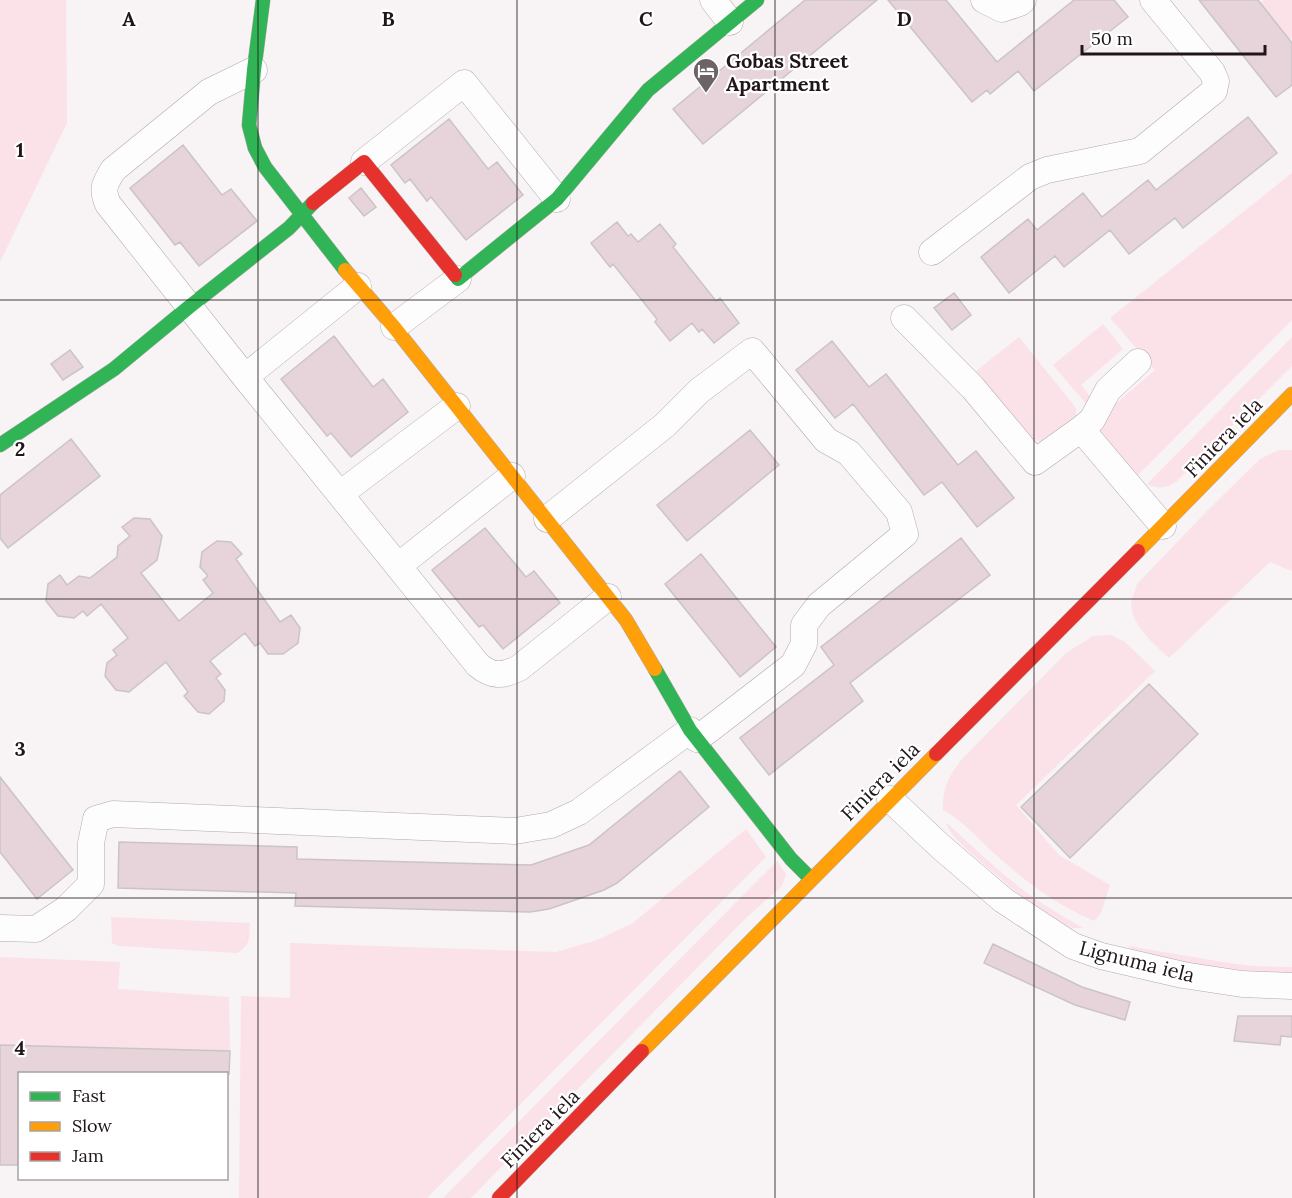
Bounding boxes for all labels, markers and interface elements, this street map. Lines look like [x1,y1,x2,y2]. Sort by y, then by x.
text: A [122,6,136,31]
text: B [381,6,395,31]
text: C [639,6,653,31]
text: D [896,6,912,31]
scale bar [1082,18,1265,56]
text: 50 m [1091,27,1133,50]
place label: Gobas Street Apartment [726,48,849,96]
hotel icon: Gobas Street Apartment [691,56,721,94]
text: 1 [16,137,24,162]
street label: Finiera iela [1179,392,1267,482]
text: 2 [15,436,25,461]
text: 3 [14,736,26,761]
street label: Finiera iela [835,736,925,826]
street label: Lignuma iela [1077,935,1197,987]
text: 4 [15,1035,26,1060]
legend [18,1072,228,1180]
street label: Finiera iela [495,1083,585,1173]
text: Fast [72,1084,106,1107]
text: Slow [72,1114,112,1137]
text: Jam [71,1144,104,1167]

